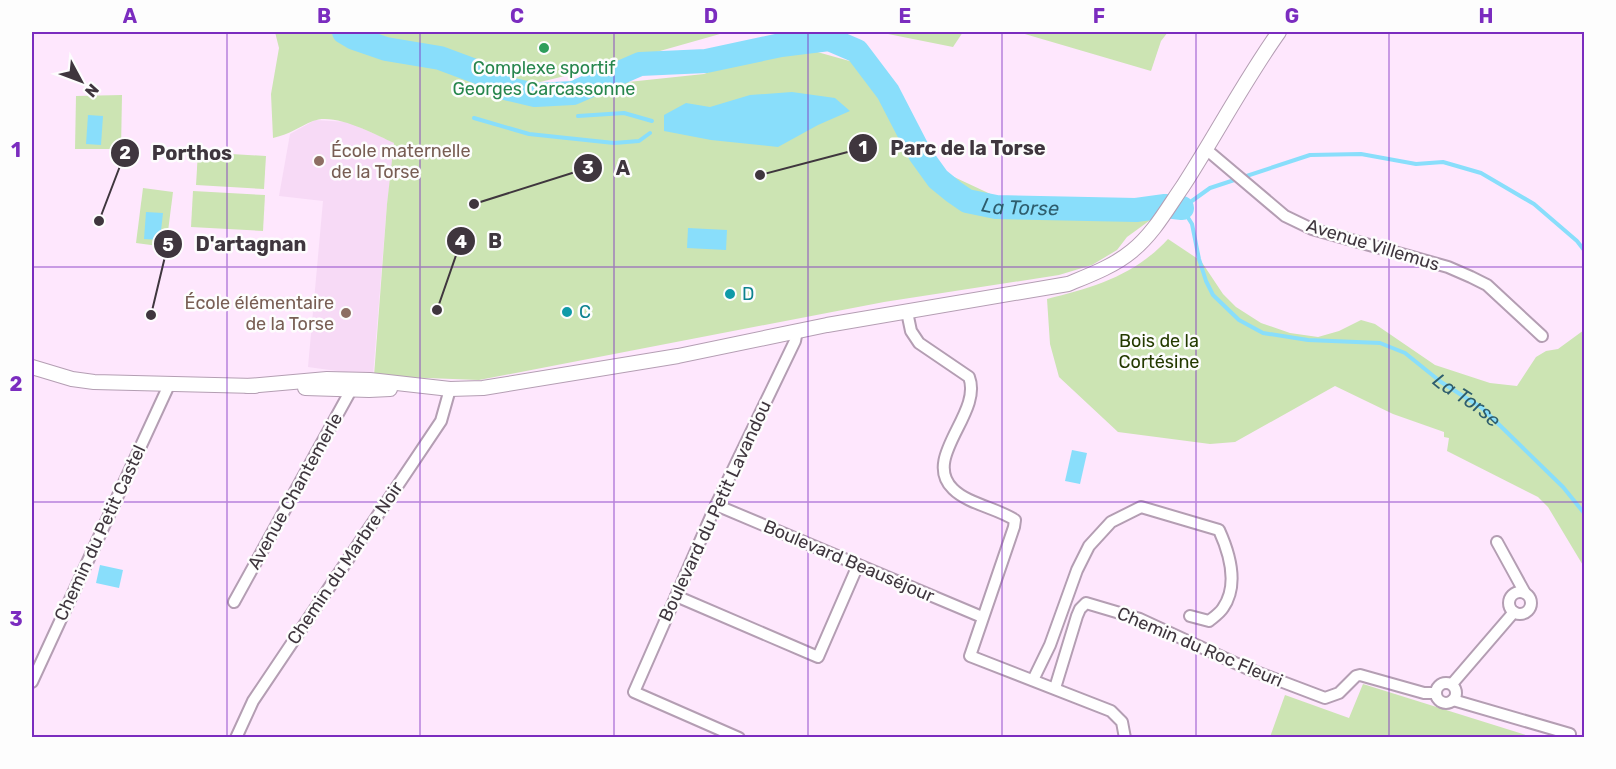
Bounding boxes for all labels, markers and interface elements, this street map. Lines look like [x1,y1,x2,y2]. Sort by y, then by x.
text: A [123,4,138,28]
text: B [317,4,331,28]
text: C [510,4,524,28]
text: D [704,4,718,28]
text: E [899,4,911,28]
text: F [1093,4,1105,28]
text: G [1285,4,1299,28]
text: H [1479,4,1493,28]
marker: Complexe sportif Georges Carcassonne [537,41,551,55]
north arrow [51,51,111,111]
place label: Complexe sportif Georges Carcassonne [453,57,635,100]
text: N [81,80,103,101]
callout: Parc de la Torse [848,129,1058,167]
callout: Porthos [110,134,244,172]
text: Parc de la Torse [890,136,1046,160]
text: 1 [859,137,867,159]
text: 1 [11,138,21,162]
place label: École maternelle de la Torse [331,140,471,183]
text: Porthos [152,141,232,165]
text: 2 [119,142,131,164]
callout: A [573,149,642,187]
marker: École maternelle de la Torse [312,154,326,168]
text: A [616,156,631,180]
text: 3 [582,157,594,179]
water label: La Torse [979,192,1059,220]
street label: Avenue Villemus [1304,214,1442,276]
callout: B [446,222,514,260]
callout: D'artagnan [153,225,318,263]
text: B [488,229,502,253]
text: 4 [455,231,467,253]
text: D'artagnan [196,232,306,256]
text: 5 [162,234,174,256]
place label: D [742,283,754,305]
marker: D [723,287,737,301]
place label: École élémentaire de la Torse [185,292,334,335]
place label: C [579,301,591,323]
marker: C [560,305,574,319]
marker: École élémentaire de la Torse [339,306,353,320]
park label: Bois de la Cortésine [1119,330,1199,373]
water label: La Torse [1428,368,1506,432]
text: 2 [10,372,23,396]
street label: Boulevard du Petit Lavandou [654,397,776,625]
street label: Avenue Chantemerle [243,409,347,573]
street label: Chemin du Petit Castel [50,442,150,624]
street label: Chemin du Marbre Noir [282,477,408,649]
street label: Boulevard Beauséjour [760,515,938,607]
street label: Chemin du Roc Fleuri [1114,602,1286,692]
text: 3 [9,607,23,631]

